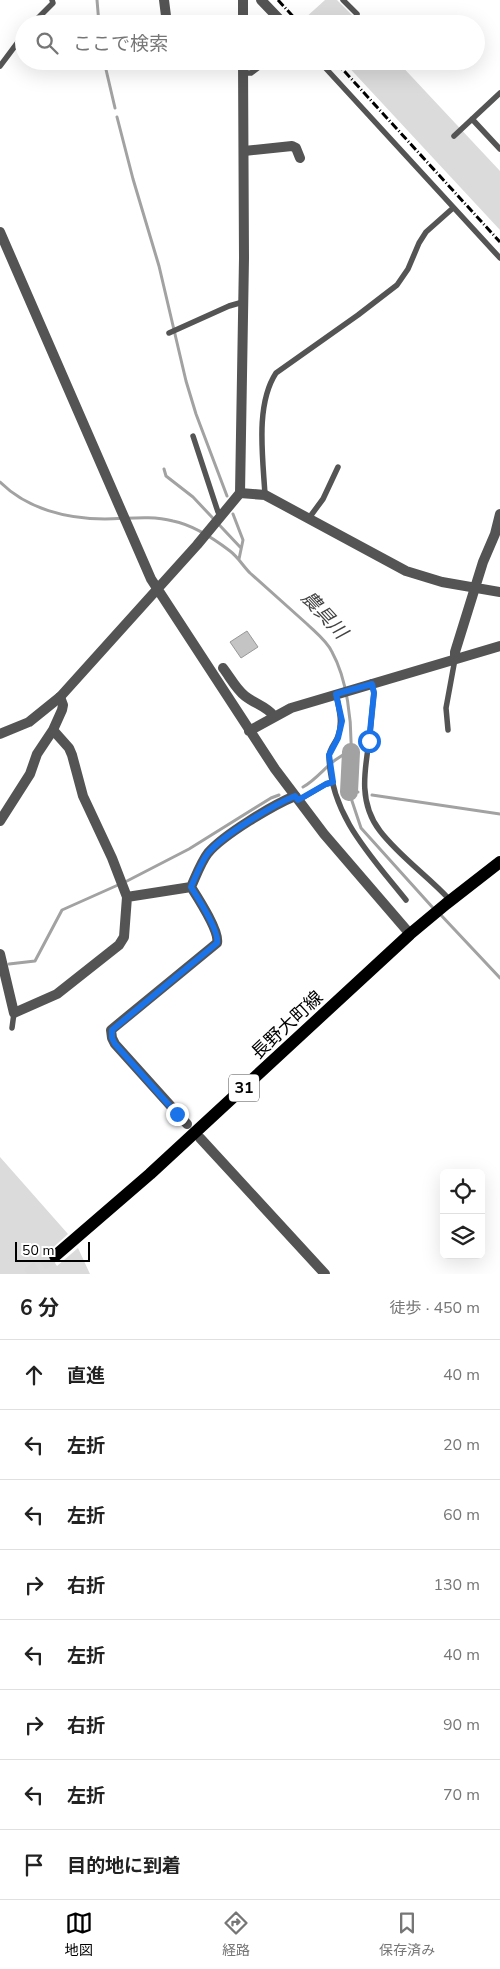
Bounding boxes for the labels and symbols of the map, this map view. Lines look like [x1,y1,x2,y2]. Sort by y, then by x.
water label: 農具川 [295,585,354,646]
route start [358,730,381,753]
street label: 長野大町線 [246,986,328,1064]
road number: 31 [229,1074,259,1102]
route end [166,1103,189,1126]
scale bar [15,1239,90,1262]

